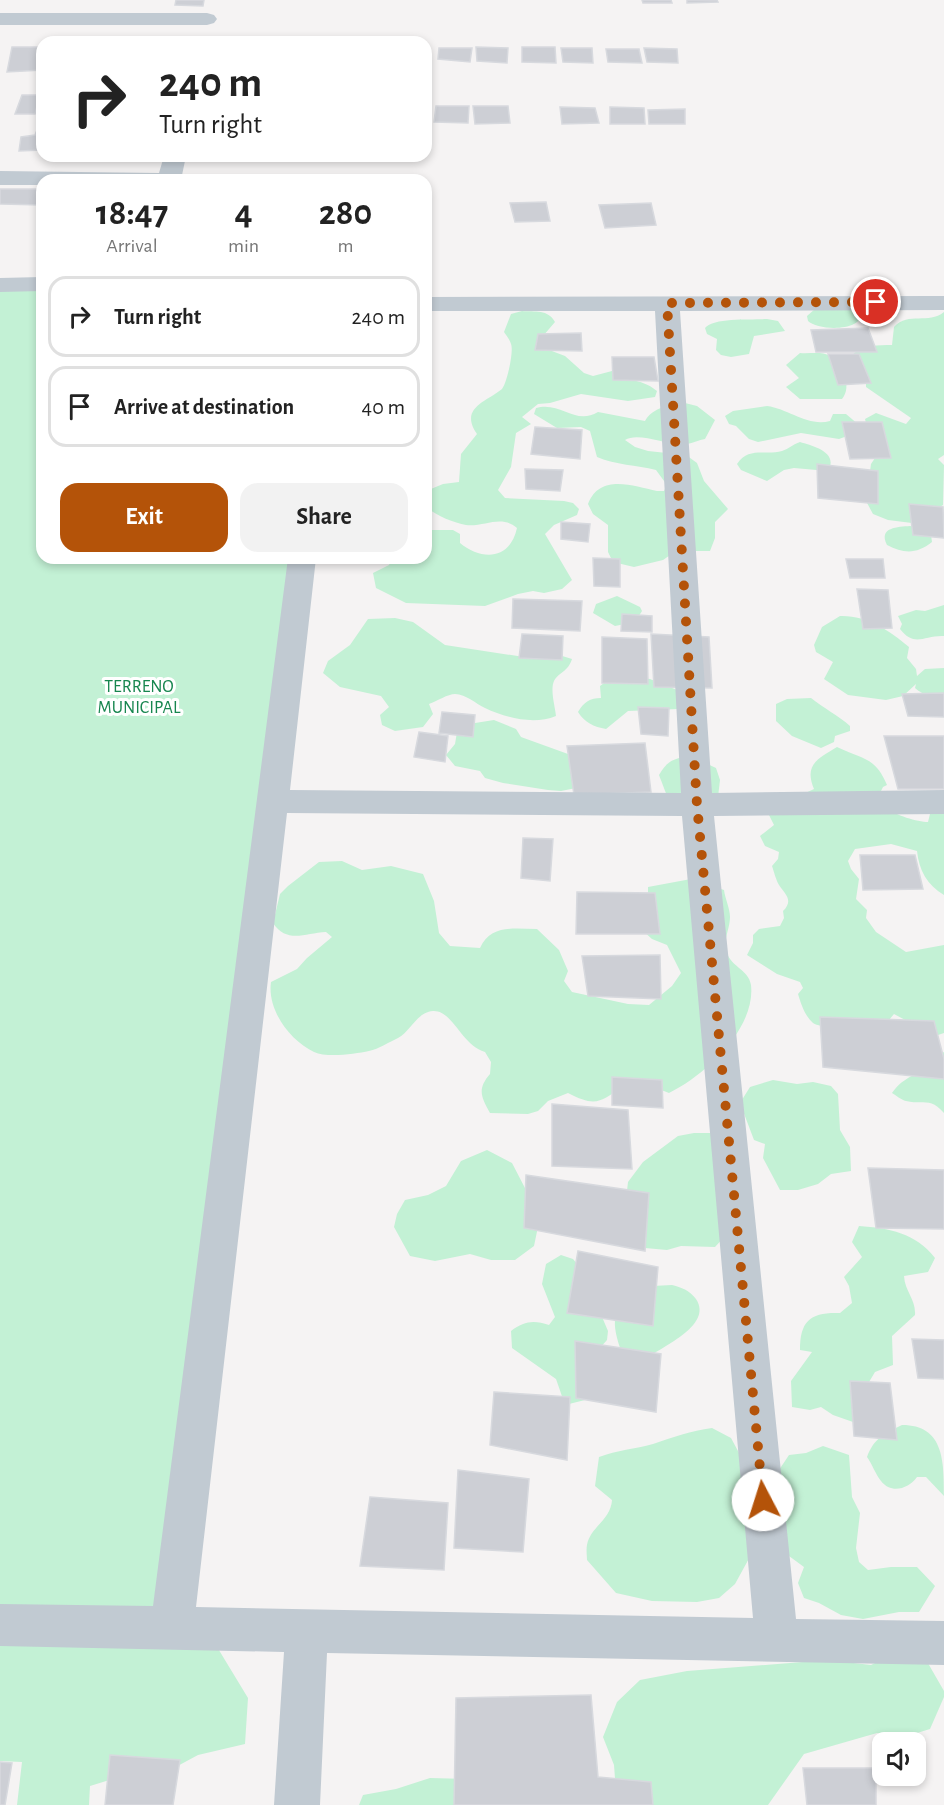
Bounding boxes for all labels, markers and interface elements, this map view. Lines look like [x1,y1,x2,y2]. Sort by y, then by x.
icon: right [60,60,138,138]
text: 240 m [159,62,262,104]
text: Turn right [159,111,262,138]
text: 18:47 [96,195,168,231]
text: 4 [235,195,253,231]
text: 280 [319,195,372,231]
text: Arrival [106,236,158,256]
text: min [228,236,259,256]
text: m [338,236,354,256]
pin [850,276,901,327]
icon: arrive [859,285,892,318]
icon: right [63,300,96,333]
text: Turn right [114,306,201,328]
text: 240 m [352,306,405,328]
icon: arrive [63,390,96,423]
text: Arrive at destination [114,396,294,418]
text: 40 m [362,396,405,418]
button: Exit [60,483,228,552]
button: Share [240,483,408,552]
park label: TERRENO MUNICIPAL [98,678,181,717]
position arrow [731,1468,795,1532]
map controls [872,1732,926,1786]
button: sound [872,1732,926,1786]

